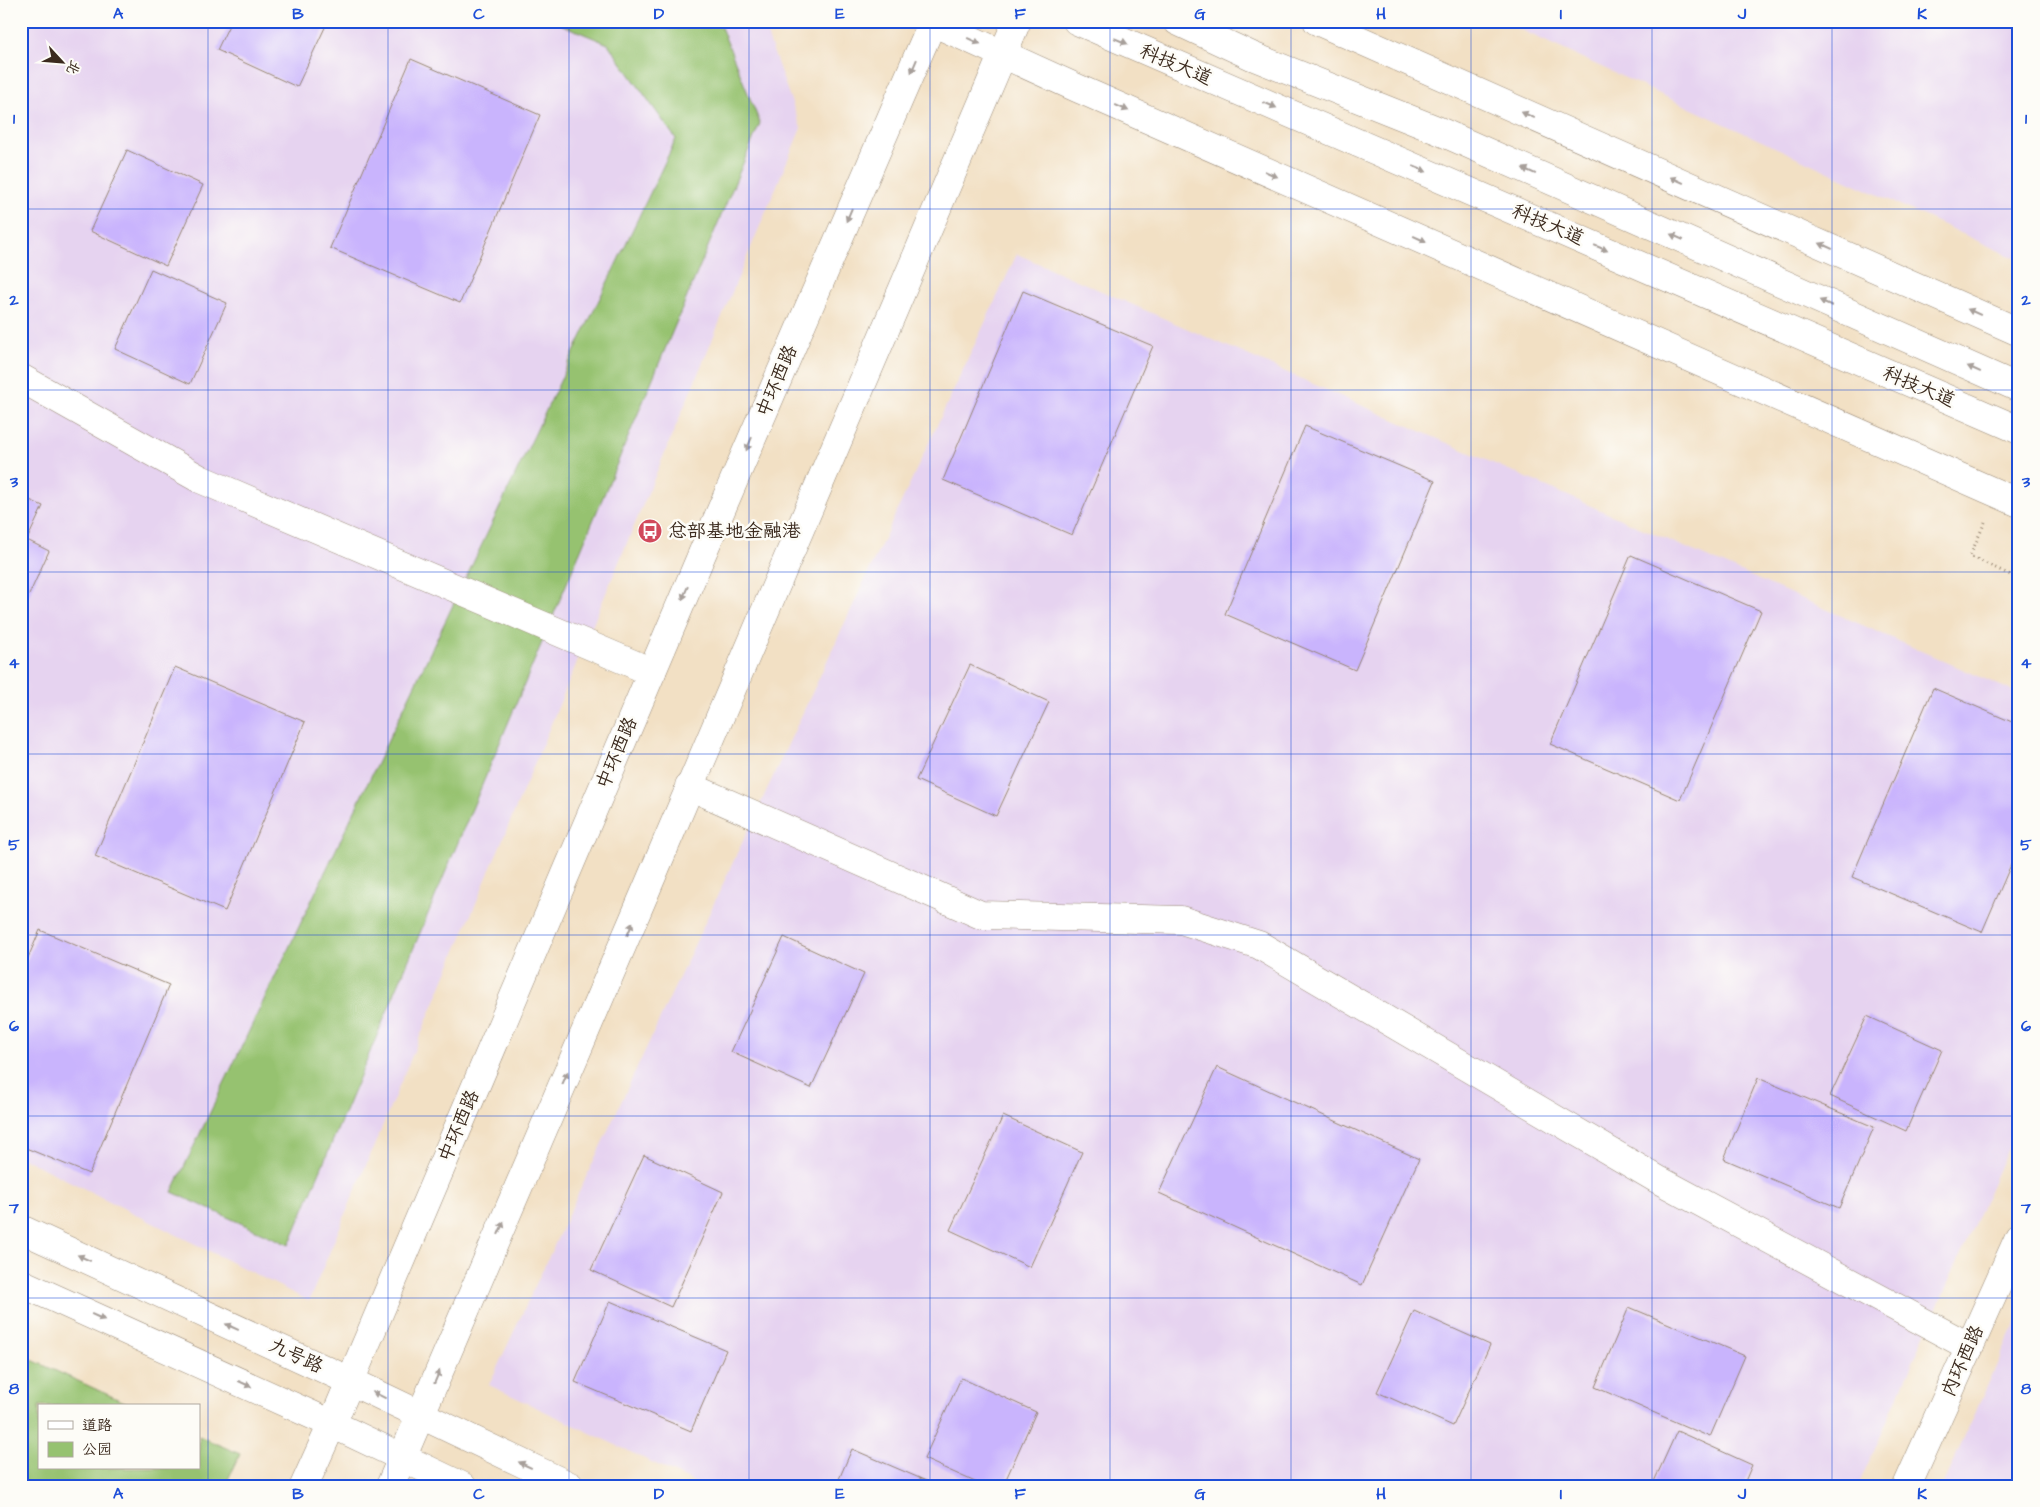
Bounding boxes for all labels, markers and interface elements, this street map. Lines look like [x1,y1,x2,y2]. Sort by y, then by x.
text: A [113,3,124,25]
text: B [292,3,304,25]
text: C [473,3,485,25]
text: D [654,3,665,25]
text: E [835,3,845,25]
text: F [1014,3,1026,25]
text: G [1194,3,1206,25]
text: H [1376,3,1386,25]
text: I [1560,3,1562,25]
text: J [1737,3,1747,25]
text: K [1917,3,1927,25]
north arrow [38,38,88,88]
one-way arrow [967,38,981,46]
one-way arrow [1114,38,1128,46]
street label: 科技大道 [1136,38,1216,92]
text: 北 [61,57,85,78]
one-way arrow [909,59,917,73]
one-way arrow [1263,102,1277,110]
one-way arrow [1115,105,1129,113]
text: 1 [13,108,16,130]
text: 1 [2025,108,2028,130]
one-way arrow [1521,110,1535,118]
one-way arrow [1413,166,1427,174]
one-way arrow [1522,166,1536,174]
one-way arrow [1264,170,1278,178]
one-way arrow [1670,176,1684,184]
street label: 科技大道 [1508,198,1588,252]
one-way arrow [845,208,853,223]
one-way arrow [1670,232,1684,240]
one-way arrow [1413,236,1427,244]
one-way arrow [1819,242,1833,250]
one-way arrow [1594,245,1608,253]
text: 2 [8,289,19,311]
text: 2 [2020,289,2031,311]
one-way arrow [1819,298,1833,306]
one-way arrow [1967,307,1981,315]
street label: 中环西路 [750,341,804,421]
street label: 科技大道 [1879,360,1959,414]
one-way arrow [1967,364,1981,372]
one-way arrow [745,437,753,451]
text: 3 [9,471,19,493]
text: 3 [2021,471,2031,493]
bus stop icon: 总部基地金融港 [637,518,663,544]
place label: 总部基地金融港 [668,518,801,545]
one-way arrow [681,586,689,601]
text: 4 [9,652,20,674]
text: 4 [2021,652,2032,674]
street label: 中环西路 [590,713,644,793]
text: 5 [8,834,20,856]
text: 5 [2020,834,2032,856]
one-way arrow [626,922,634,936]
text: 6 [9,1015,19,1037]
text: 6 [2021,1015,2031,1037]
one-way arrow [562,1071,570,1085]
street label: 中环西路 [432,1086,486,1166]
text: 7 [8,1197,19,1219]
text: 7 [2020,1197,2031,1219]
one-way arrow [498,1221,506,1235]
one-way arrow [77,1254,91,1262]
one-way arrow [90,1313,105,1322]
street label: 内环西路 [1935,1321,1991,1401]
one-way arrow [224,1322,239,1331]
street label: 九号路 [264,1332,328,1380]
one-way arrow [433,1370,441,1384]
text: 8 [9,1378,20,1400]
text: 8 [2021,1378,2032,1400]
one-way arrow [238,1381,252,1389]
one-way arrow [372,1391,386,1399]
legend [38,1404,200,1470]
text: 道路 [82,1415,112,1436]
text: 公园 [82,1439,112,1460]
one-way arrow [518,1461,533,1469]
text: A [113,1483,124,1505]
text: B [292,1483,304,1505]
text: C [473,1483,485,1505]
text: D [654,1483,665,1505]
text: E [835,1483,845,1505]
text: F [1014,1483,1026,1505]
text: G [1194,1483,1206,1505]
text: H [1376,1483,1386,1505]
text: I [1560,1483,1562,1505]
text: J [1737,1483,1747,1505]
text: K [1917,1483,1927,1505]

